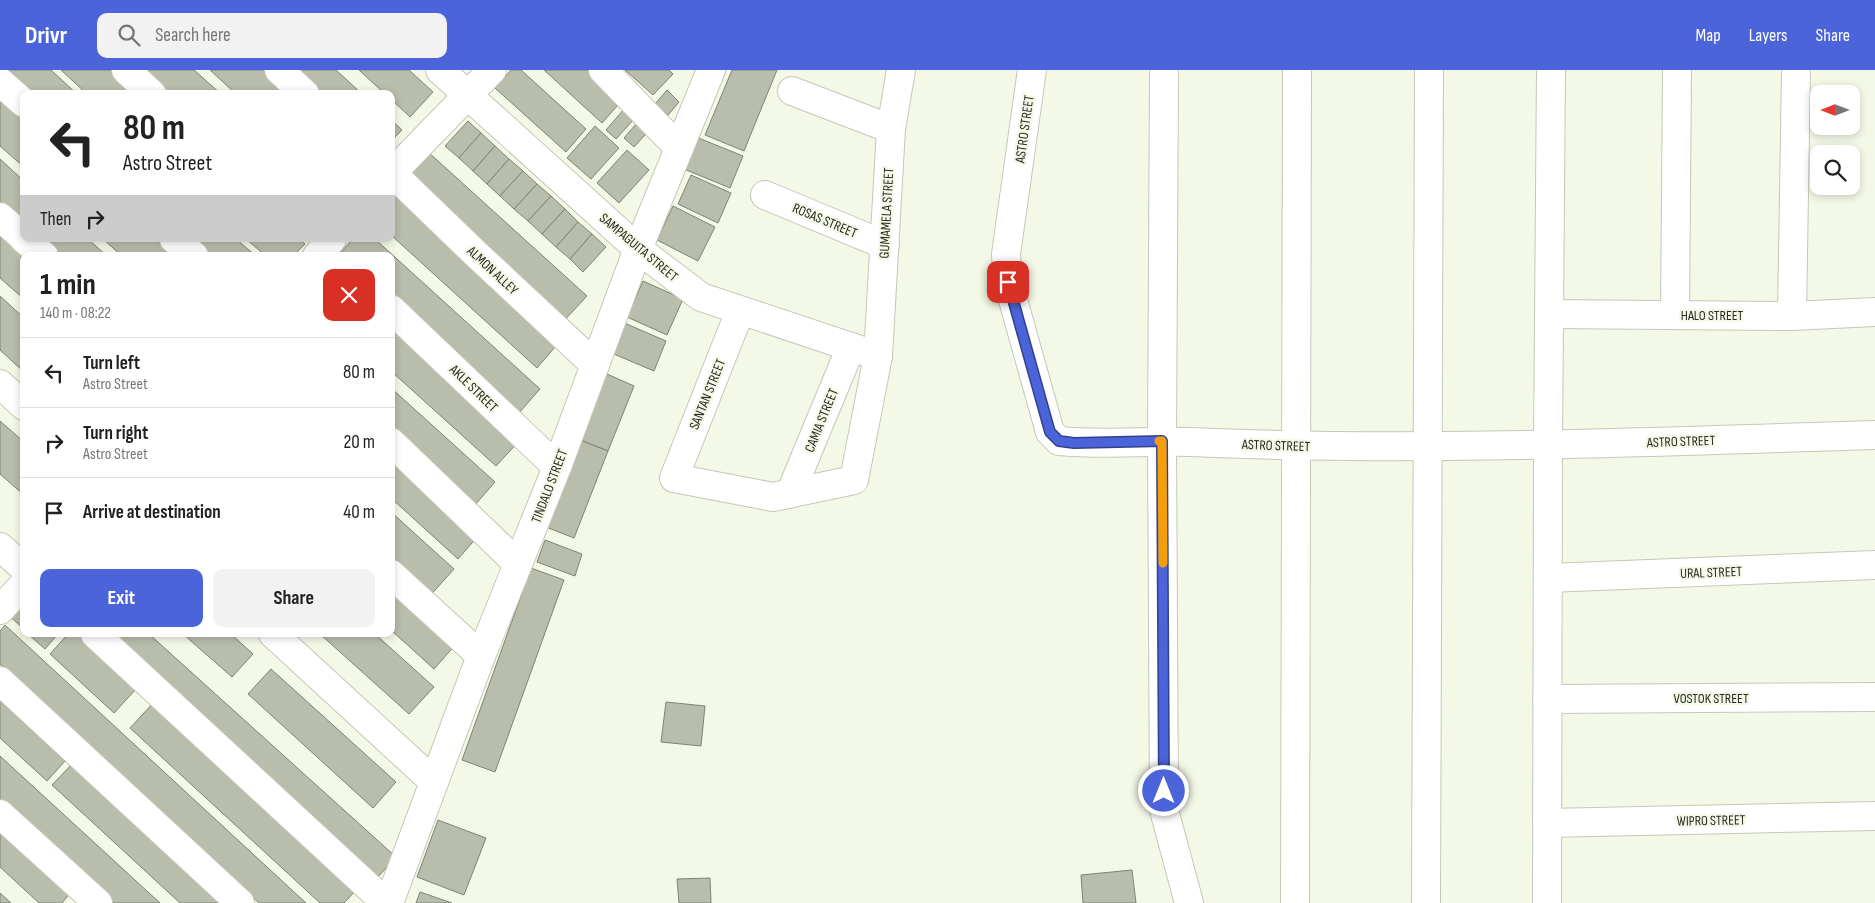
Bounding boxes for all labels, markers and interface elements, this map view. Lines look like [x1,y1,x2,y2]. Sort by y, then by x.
search box [97,13,447,58]
text: Drivr [25,21,67,50]
icon: search [115,21,143,49]
text: Search here [155,24,231,47]
text: Map [1696,25,1721,46]
text: Layers [1749,25,1788,46]
text: Share [1816,25,1850,46]
north arrow [1810,85,1860,135]
map controls [1810,85,1860,195]
street label: ASTRO STREET [1011,94,1038,165]
text: 80 m [123,107,185,150]
icon: left [40,110,105,175]
button: search [1810,145,1860,195]
text: Astro Street [123,150,212,177]
street label: GUMAMELA STREET [876,167,897,259]
street label: ROSAS STREET [790,199,860,242]
icon: right [81,205,109,233]
text: Then [40,208,71,231]
street label: SAMPAGUITA STREET [596,210,682,285]
street label: ALMON ALLEY [463,242,522,298]
pin [987,261,1029,303]
text: 1 min [40,267,96,303]
icon: arrive [994,268,1022,296]
button: close [323,269,375,321]
text: 140 m · 08:22 [40,304,111,323]
street label: HALO STREET [1681,307,1744,324]
text: Turn left [83,352,140,375]
street label: SANTAN STREET [686,356,729,432]
icon: left [40,359,68,387]
street label: AKLE STREET [445,360,502,416]
text: 80 m [343,361,375,384]
text: Astro Street [83,375,148,394]
street label: CAMIA STREET [801,385,842,455]
text: Turn right [83,422,148,445]
icon: right [40,429,68,457]
text: 20 m [343,431,375,454]
street label: ASTRO STREET [1646,432,1716,451]
street label: ASTRO STREET [1241,436,1311,455]
text: Astro Street [83,445,148,464]
street label: TINDALO STREET [528,447,571,525]
icon: arrive [40,499,68,527]
text: Arrive at destination [83,501,221,524]
text: 40 m [343,501,375,524]
street label: URAL STREET [1680,563,1743,582]
button: Exit [40,569,203,627]
button: Share [213,569,375,627]
street label: VOSTOK STREET [1673,690,1749,707]
position arrow [1137,764,1189,816]
street label: WIPRO STREET [1677,811,1746,830]

